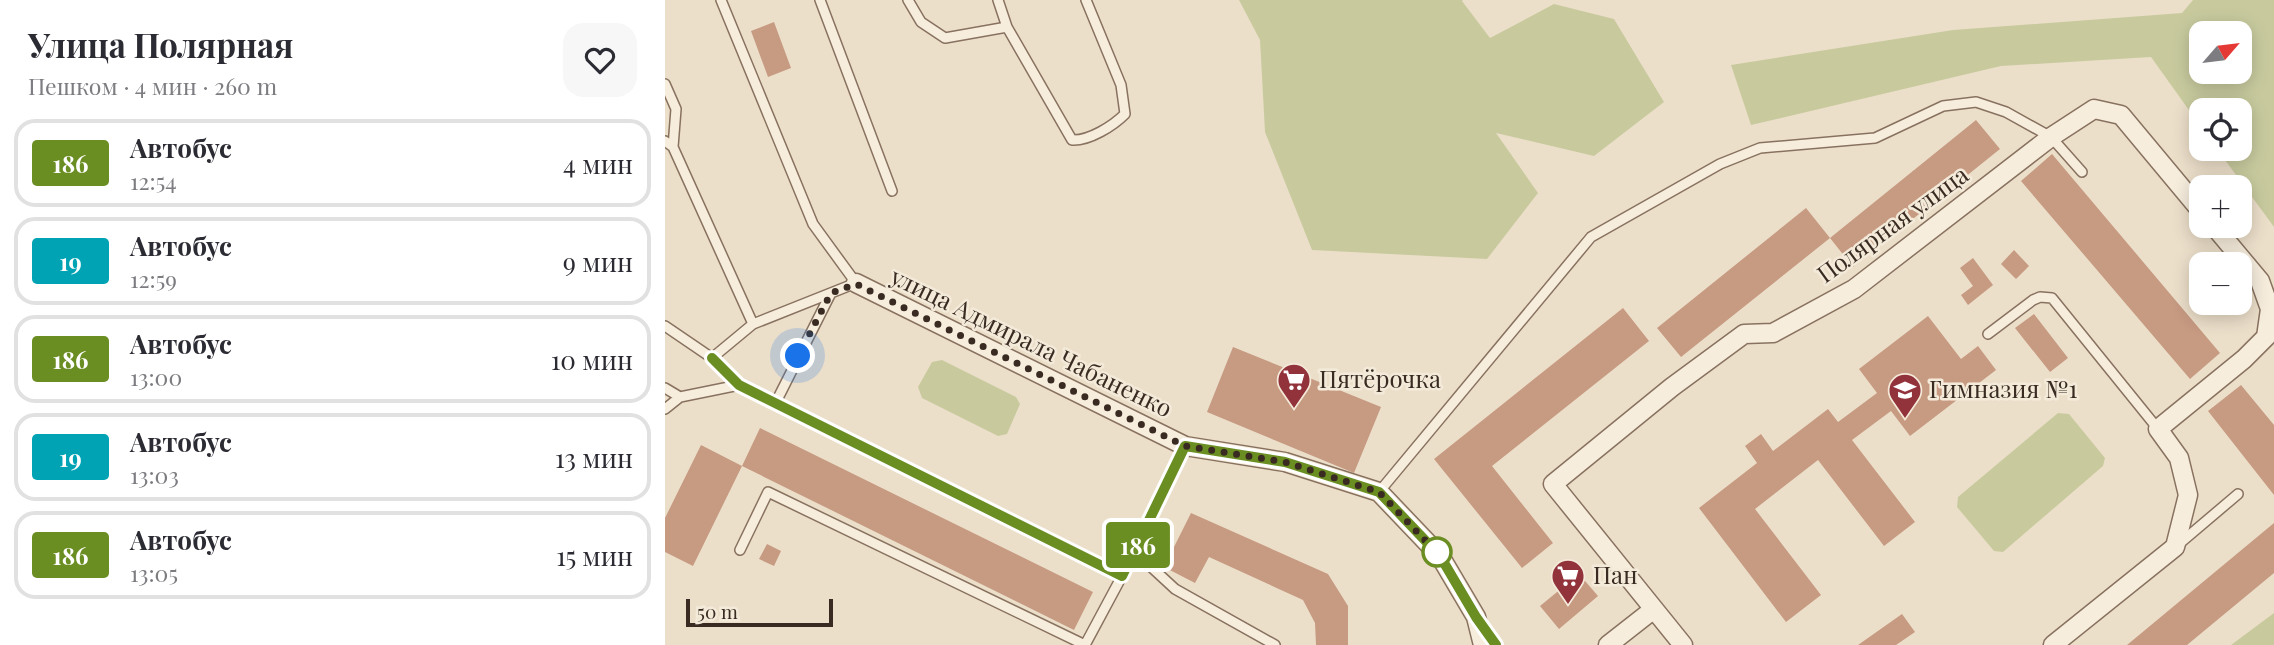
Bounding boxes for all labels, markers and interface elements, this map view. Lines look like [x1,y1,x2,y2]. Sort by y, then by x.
north arrow [2189,21,2252,84]
map controls [2189,21,2252,315]
text: Улица Полярная [28,22,293,66]
button: heart [563,23,637,97]
text: Пешком · 4 мин · 260 m [28,70,277,101]
button: locate [2189,98,2252,161]
text: Автобус [130,130,232,165]
text: 4 мин [563,146,633,181]
text: 186 [52,147,89,179]
street label: Полярная улица [1810,158,1974,289]
text: 12:54 [130,165,177,196]
button: + [2189,175,2252,238]
text: Автобус [130,228,232,263]
text: 9 мин [563,244,633,279]
text: 19 [59,245,82,277]
button: − [2189,252,2252,315]
street label: улица Адмирала Чабаненко [885,259,1178,423]
text: 12:59 [130,263,177,294]
text: Автобус [130,326,232,361]
your location [780,338,815,373]
text: 10 мин [551,342,633,377]
text: 186 [52,343,89,375]
text: 13:00 [130,361,182,392]
supermarket icon: Пятёрочка [1275,361,1313,410]
place label: Пятёрочка [1319,362,1441,394]
school or university icon: Гимназия №1 [1886,371,1924,420]
place label: Гимназия №1 [1929,372,2078,404]
text: Автобус [130,424,232,459]
text: 13 мин [555,440,633,475]
text: 19 [59,441,82,473]
text: 13:03 [130,459,179,490]
text: Автобус [130,522,232,557]
line badge: 186 [1098,522,1178,568]
text: 186 [1120,529,1156,561]
unlabelled marker [1422,537,1452,567]
text: 15 мин [556,538,633,573]
text: 186 [52,539,89,571]
text: 13:05 [130,557,178,588]
supermarket icon: Пан [1549,557,1587,606]
place label: Пан [1593,558,1638,590]
scale bar [686,596,833,628]
text: 50 m [697,598,738,624]

